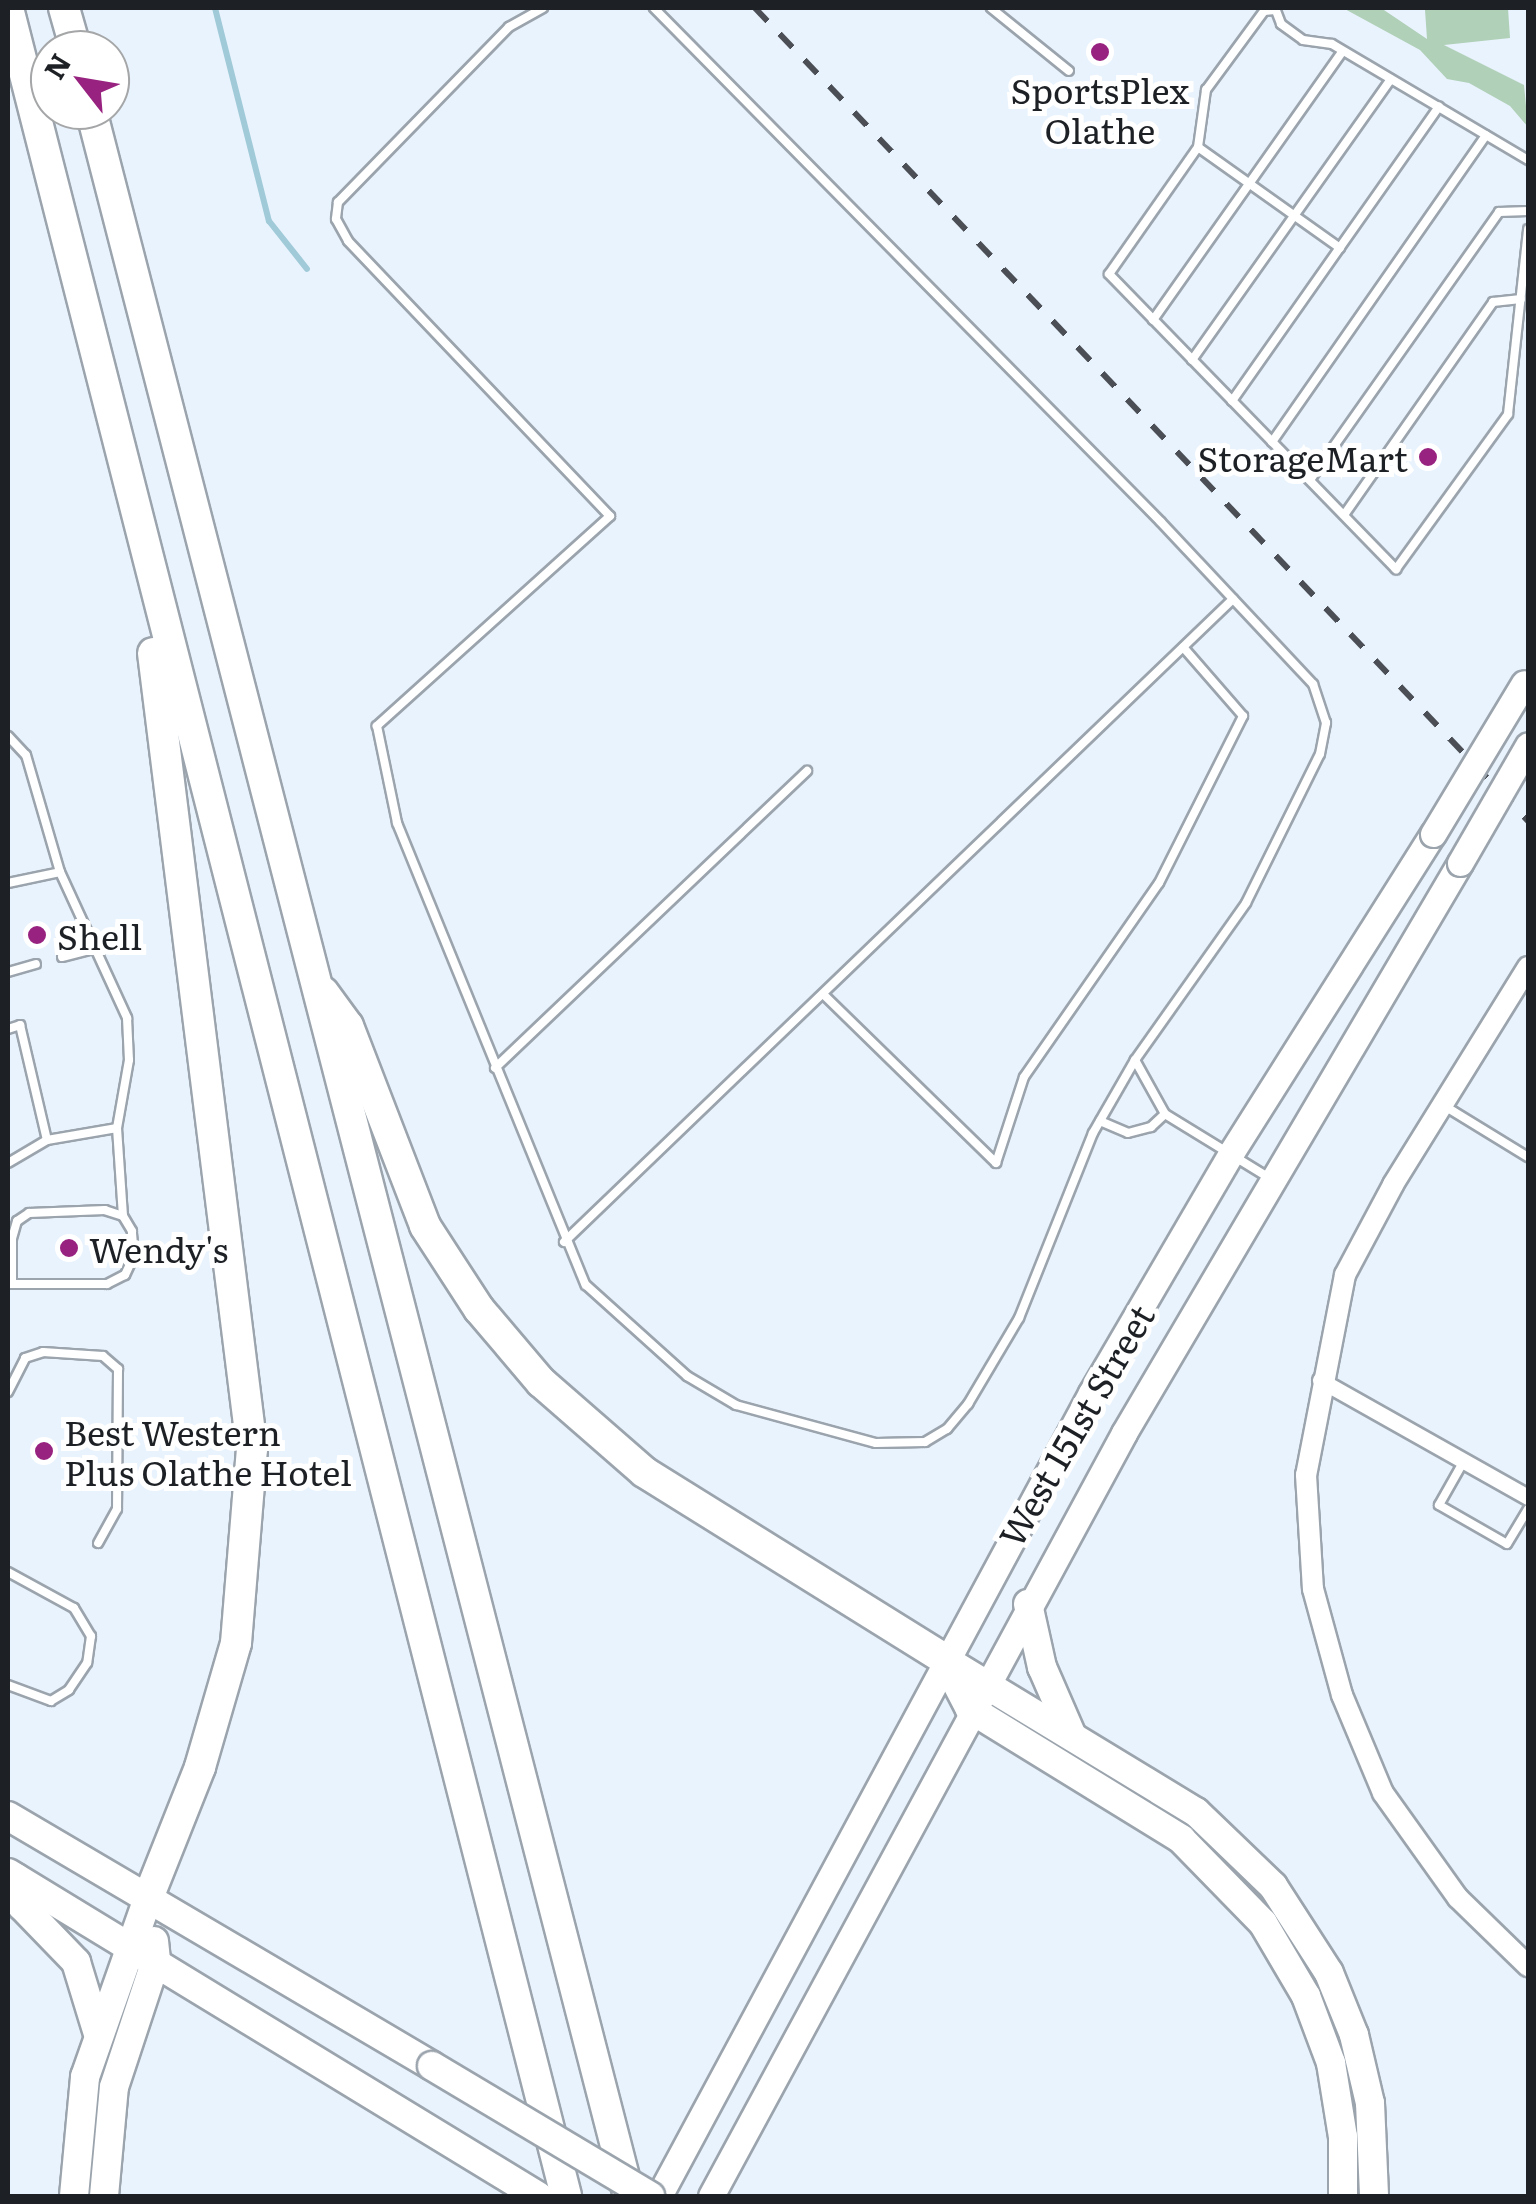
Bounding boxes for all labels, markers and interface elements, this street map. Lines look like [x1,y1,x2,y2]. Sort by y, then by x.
north arrow [30,30,130,130]
marker: SportsPlex Olathe [1089,41,1111,63]
text: N [32,45,80,86]
place label: SportsPlex Olathe [1011,68,1189,150]
place label: StorageMart [1197,436,1408,478]
marker: StorageMart [1417,446,1439,468]
place label: Shell [57,914,142,956]
marker: Shell [26,924,48,946]
place label: Wendy's [89,1227,228,1269]
marker: Wendy's [58,1237,80,1259]
street label: West 151st Street [989,1297,1161,1553]
place label: Best Western Plus Olathe Hotel [64,1410,352,1492]
marker: Best Western Plus Olathe Hotel [33,1440,55,1462]

